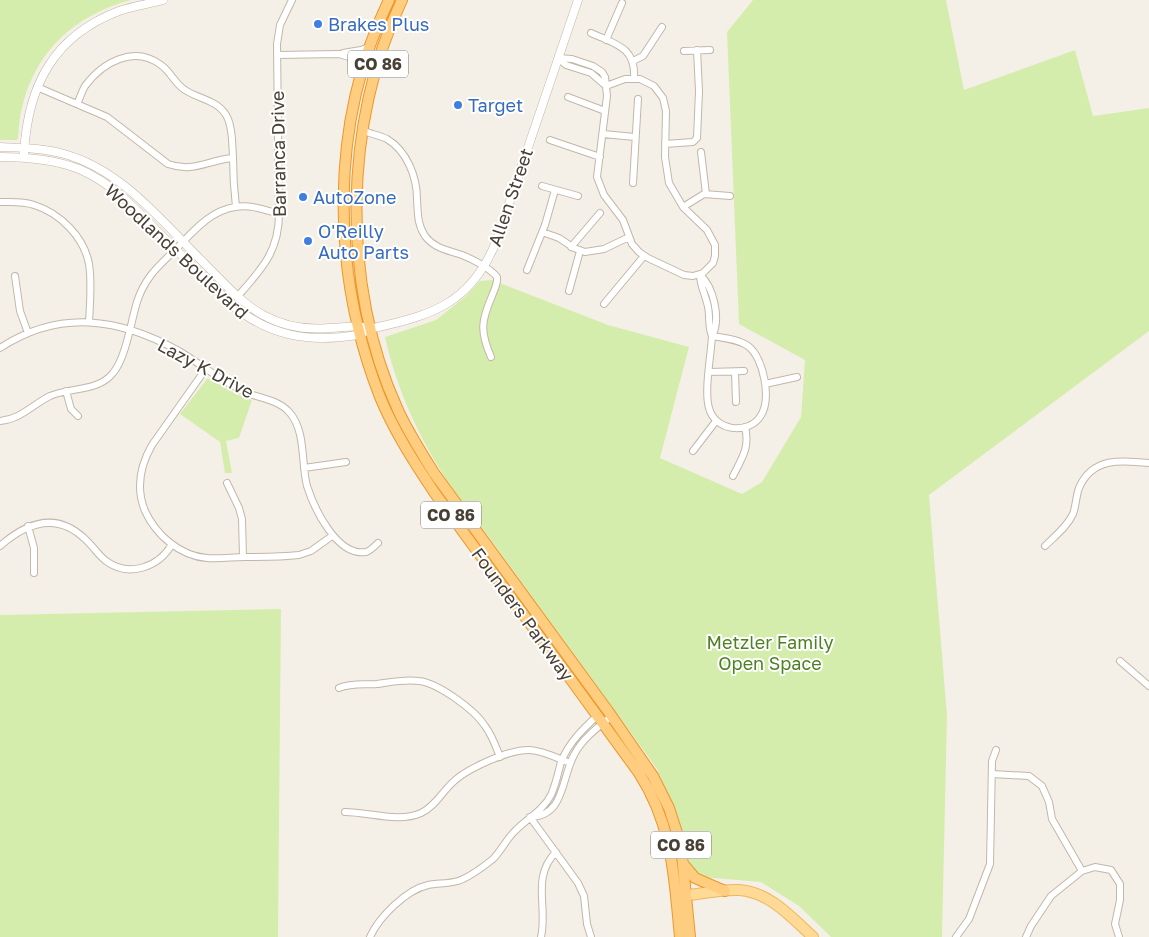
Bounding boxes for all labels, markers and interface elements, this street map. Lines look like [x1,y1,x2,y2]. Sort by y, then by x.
place label: Brakes Plus [328,13,429,35]
marker: Brakes Plus [312,18,324,30]
road number: CO 86 [348,51,408,78]
street label: Barranca Drive [266,91,290,217]
place label: Target [468,94,523,116]
marker: Target [452,99,464,111]
street label: Allen Street [483,145,537,249]
street label: Woodlands Boulevard [101,179,253,323]
place label: AutoZone [313,186,396,208]
marker: AutoZone [297,191,309,203]
place label: O'Reilly Auto Parts [318,220,409,263]
marker: O'Reilly Auto Parts [302,235,314,247]
street label: Lazy K Drive [154,333,258,403]
road number: CO 86 [421,502,481,528]
street label: Founders Parkway [467,543,579,685]
park label: Metzler Family Open Space [707,631,833,674]
road number: CO 86 [651,832,711,858]

